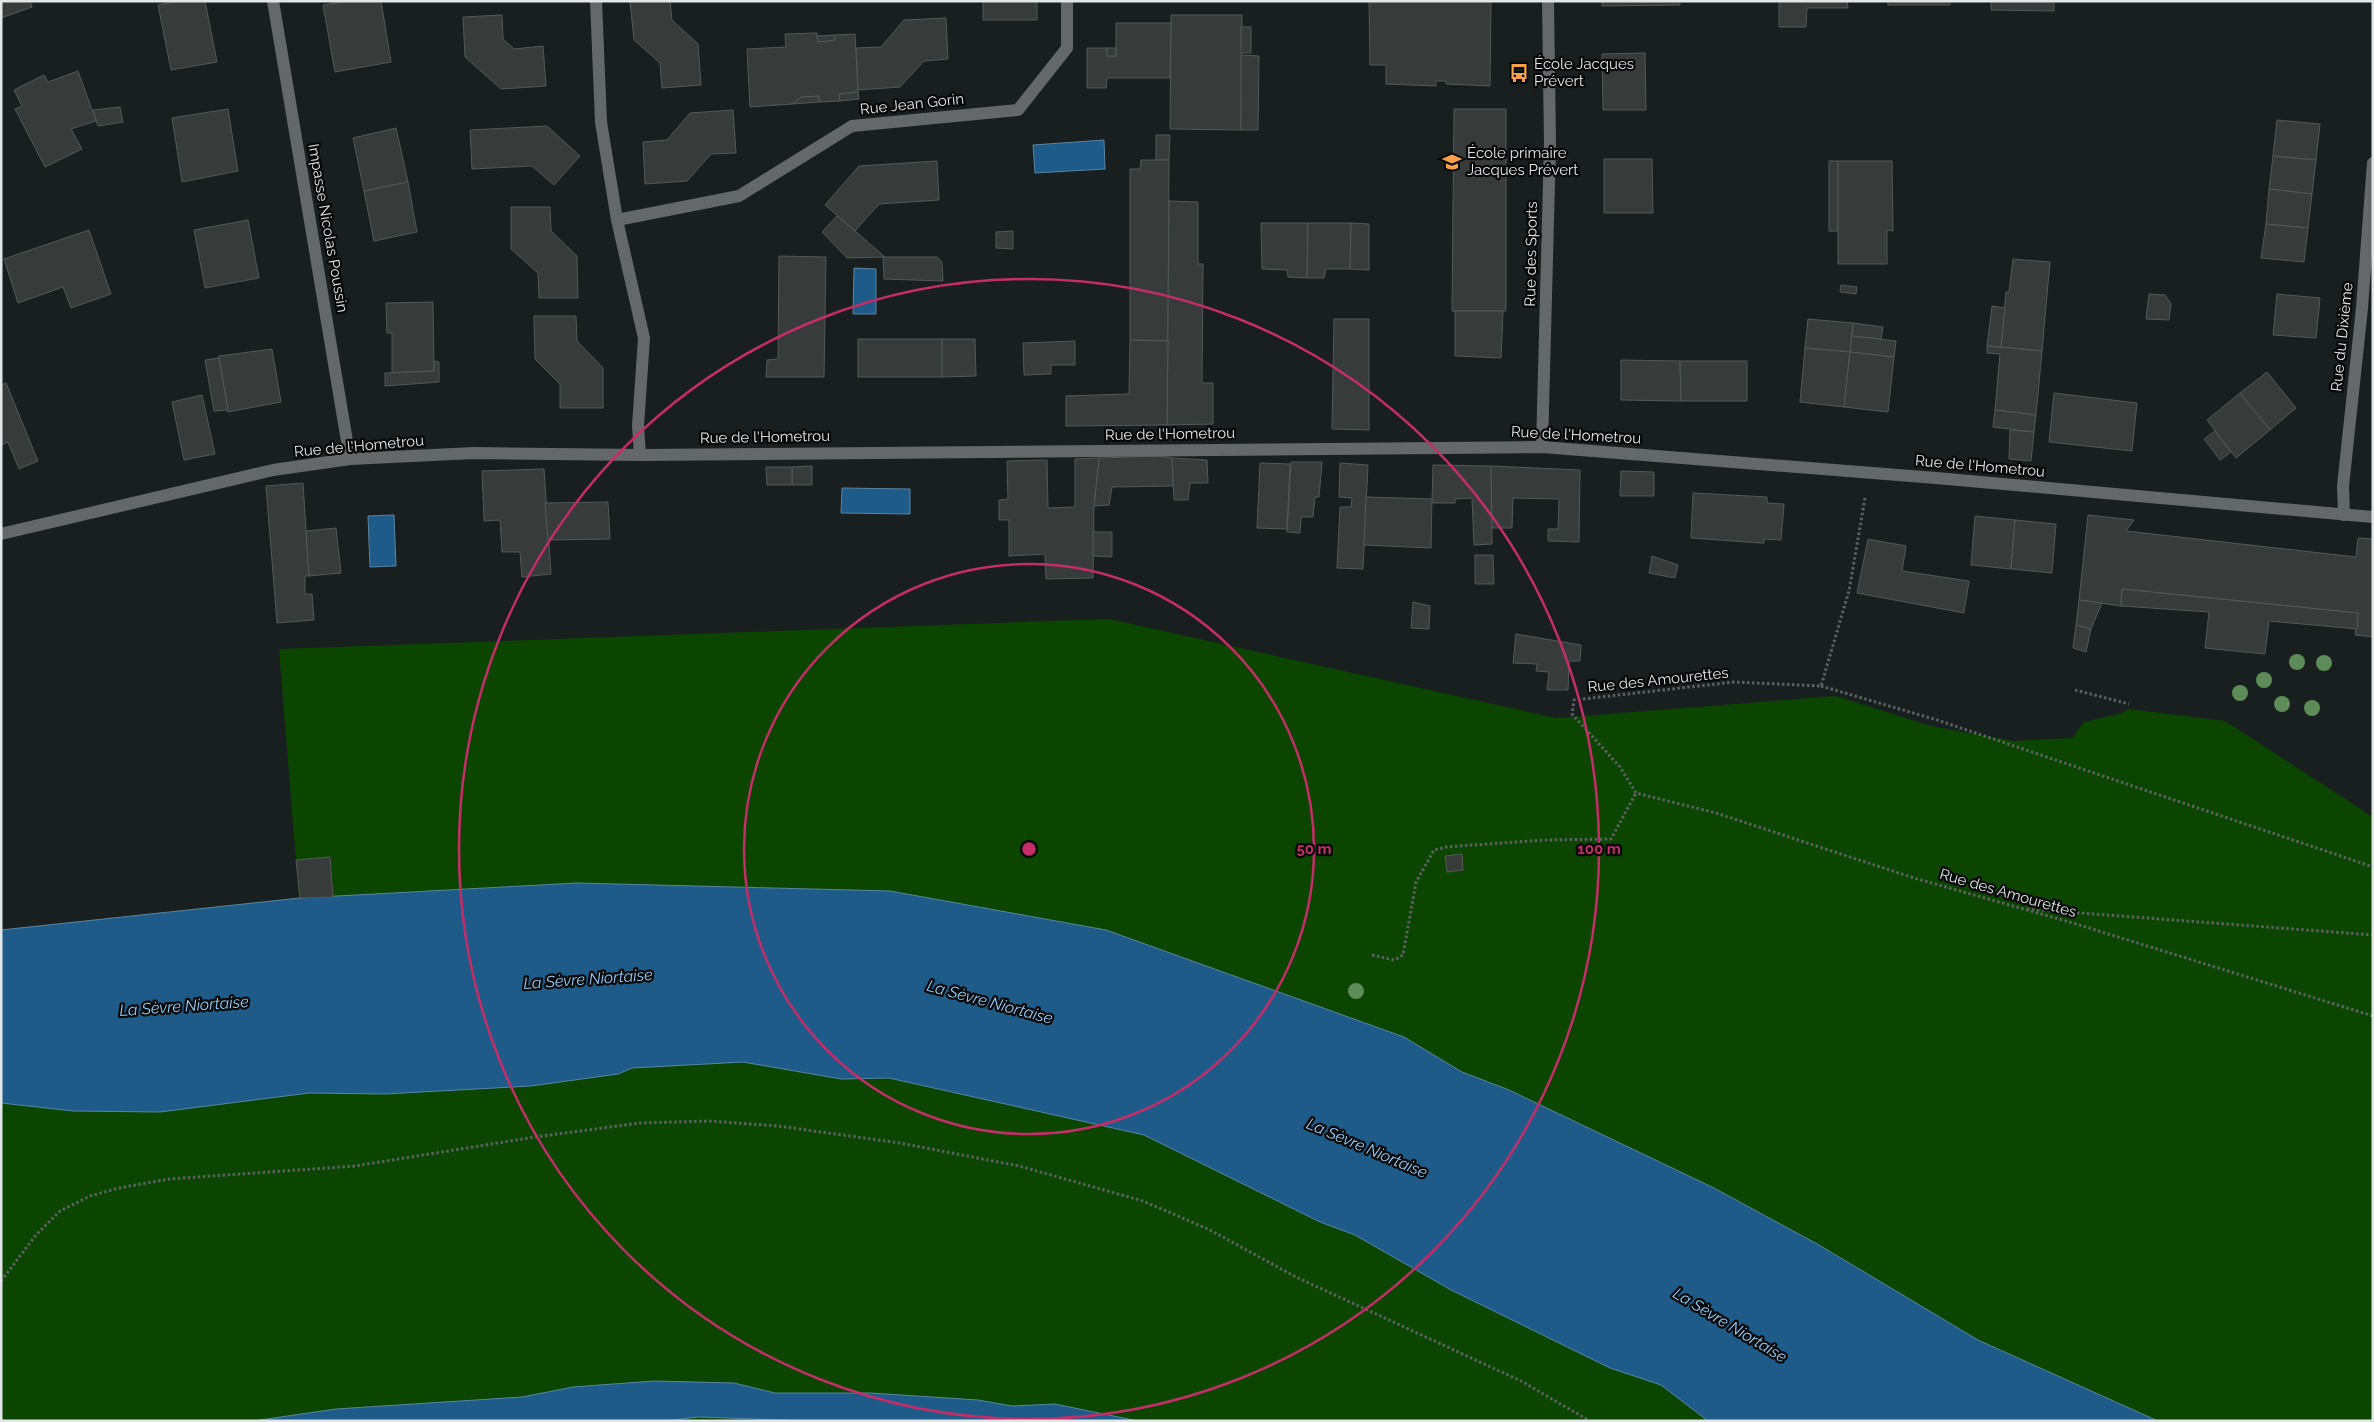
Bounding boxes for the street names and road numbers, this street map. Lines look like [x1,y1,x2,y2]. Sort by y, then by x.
street label: Rue Jean Gorin [859,90,965,118]
street label: Impasse Nicolas Poussin [304,142,352,314]
street label: Rue des Sports [1521,201,1541,307]
street label: Rue du Dixième [2327,281,2357,392]
street label: Rue de l'Hometrou [1510,423,1642,447]
street label: Rue de l'Hometrou [1105,424,1235,444]
street label: Rue de l'Hometrou [700,427,830,447]
street label: Rue de l'Hometrou [293,431,425,461]
street label: Rue de l'Hometrou [1914,451,2046,481]
street label: Rue des Amourettes [1587,664,1729,696]
street label: Rue des Amourettes [1938,865,2078,921]

